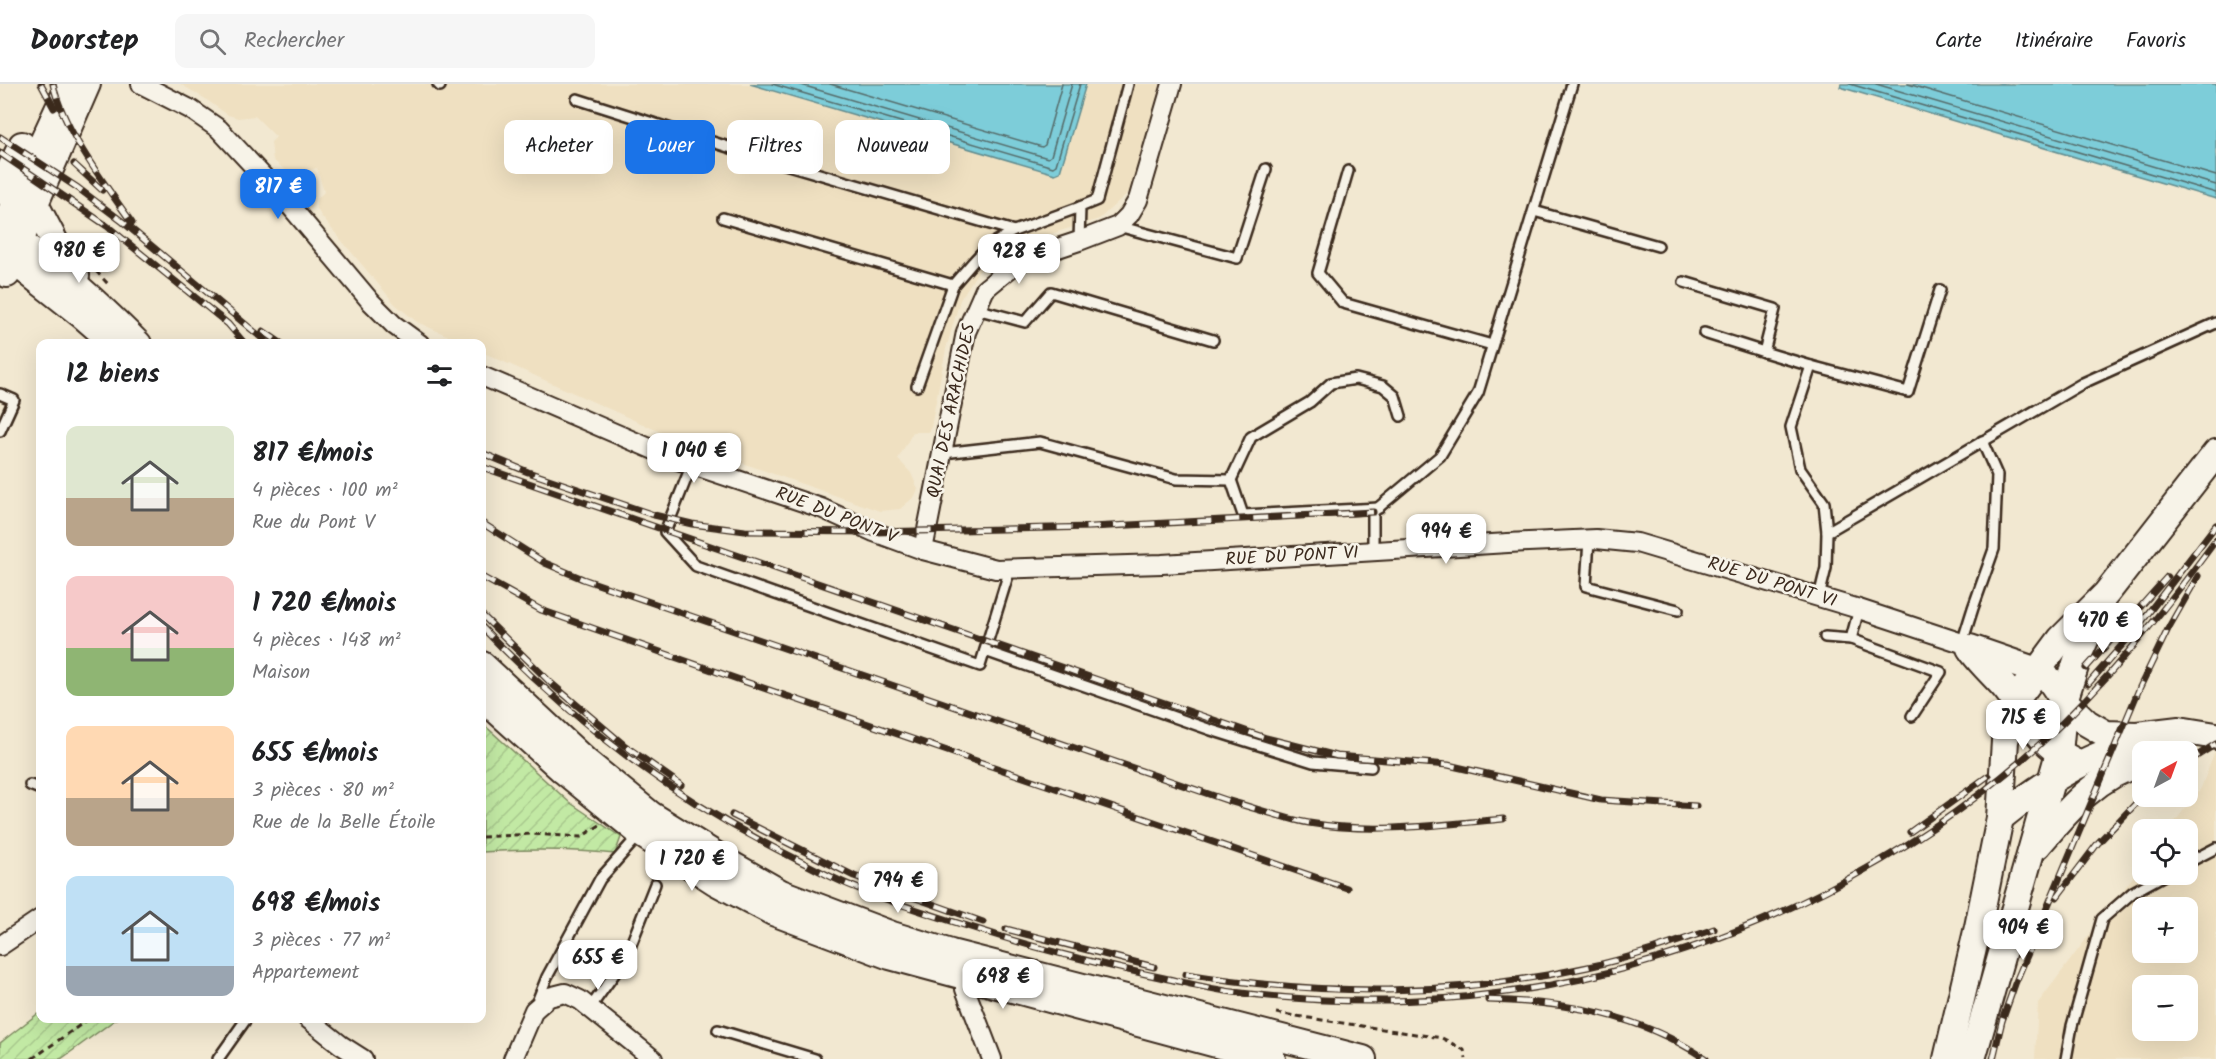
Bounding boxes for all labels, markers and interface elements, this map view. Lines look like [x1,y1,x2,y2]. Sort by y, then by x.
search box [175,14,595,68]
text: Doorstep [30,19,139,64]
text: Rechercher [244,24,344,59]
icon: search [196,25,229,58]
text: Carte [1935,25,1982,58]
text: Itinéraire [2015,25,2093,58]
text: Favoris [2126,25,2186,58]
chip: Acheter [504,120,613,174]
chip: Louer [625,120,715,174]
chip: Filtres [727,120,823,174]
chip: Nouveau [835,120,950,174]
pin: 817 € [236,169,320,220]
text: 817 € [254,172,302,204]
pin: 980 € [37,233,121,284]
pin: 928 € [977,234,1061,285]
text: 980 € [53,236,105,268]
text: 928 € [992,237,1046,269]
street label: QUAI DES ARACHIDES [919,321,985,501]
text: 12 biens [66,354,160,396]
icon: filters [423,359,456,392]
text: 817 €/mois [252,433,373,475]
pin: 1 040 € [639,433,749,484]
text: 1 040 € [661,436,727,468]
icon: home [114,450,186,522]
text: 4 pièces · 100 m² [252,475,398,507]
street label: RUE DU PONT V [771,480,902,553]
text: Rue du Pont V [252,507,375,539]
pin: 994 € [1404,514,1488,565]
text: 994 € [1420,517,1472,549]
street label: RUE DU PONT VI [1225,539,1359,575]
street label: RUE DU PONT VI [1704,550,1840,616]
text: 1 720 €/mois [252,583,397,625]
icon: home [114,600,186,672]
pin: 470 € [2061,603,2145,654]
text: 470 € [2078,606,2128,638]
text: 4 pièces · 148 m² [252,625,401,657]
text: Maison [252,657,310,689]
pin: 715 € [1981,700,2065,751]
text: 715 € [2000,703,2046,735]
text: 655 €/mois [252,733,378,775]
north arrow [2132,741,2198,807]
map controls [2132,741,2198,1041]
icon: home [114,750,186,822]
text: 3 pièces · 80 m² [252,775,394,807]
text: Rue de la Belle Étoile [252,807,435,839]
button: locate [2132,819,2198,885]
pin: 1 720 € [637,841,747,892]
text: 1 720 € [659,844,725,876]
pin: 794 € [856,863,940,914]
text: 794 € [873,866,923,898]
text: 698 €/mois [252,883,380,925]
button: + [2132,897,2198,963]
icon: home [114,900,186,972]
pin: 904 € [1981,910,2065,961]
text: 904 € [1997,913,2049,945]
text: 3 pièces · 77 m² [252,925,390,957]
pin: 655 € [556,940,640,991]
text: 655 € [572,943,624,975]
text: Appartement [252,957,359,989]
pin: 698 € [961,959,1045,1010]
text: 698 € [976,962,1030,994]
button: − [2132,975,2198,1041]

